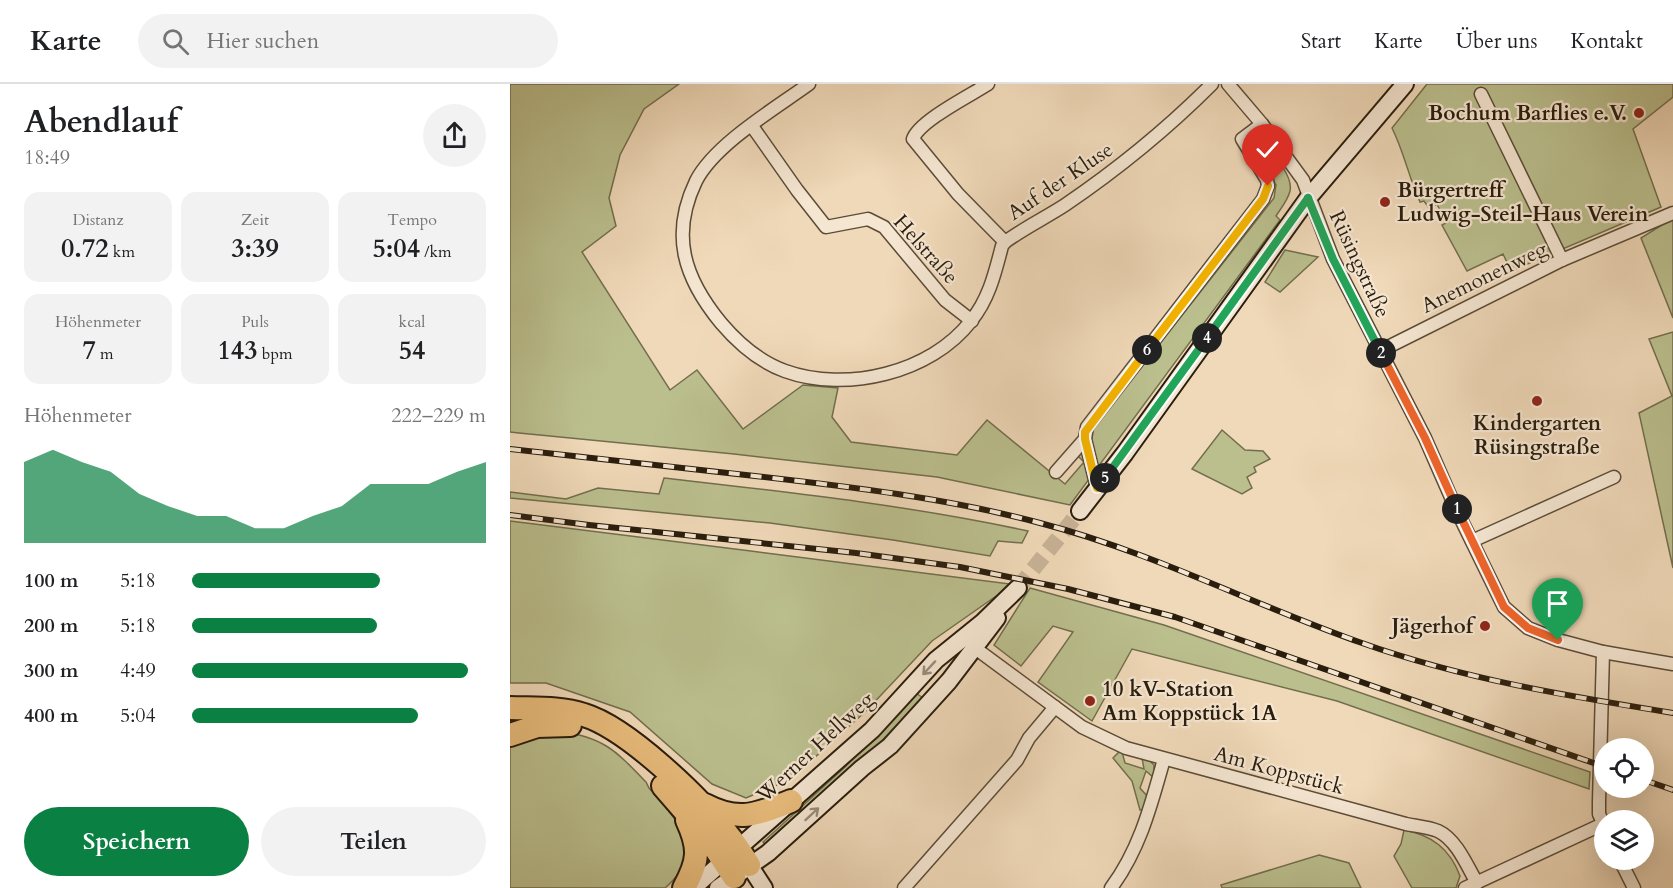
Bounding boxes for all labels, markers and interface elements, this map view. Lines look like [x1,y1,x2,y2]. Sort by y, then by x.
search box [138,14,558,68]
text: Karte [30,22,102,60]
icon: search [159,25,192,58]
text: Hier suchen [207,26,319,56]
text: Start [1301,27,1341,56]
text: Karte [1374,27,1423,56]
text: Über uns [1456,27,1538,56]
text: Kontakt [1571,27,1643,56]
text: Abendlauf [24,99,178,144]
place label: Bochum Barflies e.V. [1428,99,1627,128]
button: share [423,104,486,167]
marker: Bochum Barflies e.V. [1632,106,1646,120]
pin [1242,124,1293,186]
icon: check [1251,133,1284,166]
street label: Auf der Kluse [1002,135,1119,227]
text: 18:49 [24,144,70,171]
place label: Bürgertreff Ludwig-Steil-Haus Verein [1397,176,1649,229]
marker: Bürgertreff Ludwig-Steil-Haus Verein [1378,195,1392,209]
street label: Rüsingstraße [1322,206,1397,323]
street label: Helstraße [886,208,965,291]
text: Distanz [72,209,124,231]
text: Zeit [241,209,269,231]
text: Tempo [387,209,437,231]
text: 0.72 [61,231,109,266]
text: 3:39 [231,231,279,266]
text: 5:04 [372,231,420,266]
street label: Anemonenweg [1416,234,1552,321]
text: km [109,241,135,263]
text: /km [420,241,452,263]
text: Höhenmeter [55,311,141,333]
text: Puls [241,311,269,333]
text: kcal [399,311,425,333]
pin: 4 [1192,323,1222,353]
text: 4 [1203,327,1211,349]
text: 7 [82,333,96,368]
text: 143 [218,333,258,368]
text: 54 [399,333,425,368]
pin: 6 [1132,335,1162,365]
pin: 2 [1366,338,1396,368]
text: 6 [1143,339,1151,361]
text: 2 [1377,342,1385,364]
text: m [96,343,114,365]
text: bpm [258,343,292,365]
marker: Kindergarten Rüsingstraße [1530,394,1544,408]
text: Höhenmeter [24,402,132,429]
text: 222–229 m [391,402,486,429]
place label: Kindergarten Rüsingstraße [1473,409,1602,462]
pin: 5 [1090,463,1120,493]
text: 5 [1101,467,1109,489]
pin: 1 [1442,494,1472,524]
text: 1 [1453,498,1461,520]
text: 100 m [24,567,79,594]
text: 5:18 [120,567,156,594]
pin [1532,578,1583,640]
icon: arrive [1541,587,1574,620]
text: 200 m [24,612,79,639]
text: 5:18 [120,612,156,639]
place label: Jägerhof [1388,612,1477,641]
marker: Jägerhof [1478,619,1492,633]
text: 300 m [24,657,79,684]
text: 4:49 [120,657,156,684]
one-way arrow [922,660,936,675]
place label: 10 kV-Station Am Koppstück 1A [1102,675,1277,728]
street label: Werner Hellweg [749,685,881,810]
marker: 10 kV-Station Am Koppstück 1A [1083,694,1097,708]
text: 400 m [24,702,79,729]
text: 5:04 [120,702,156,729]
map controls [1594,738,1654,870]
button: locate [1594,738,1654,798]
street label: Am Koppstück [1211,739,1348,802]
button: Speichern [24,807,249,876]
button: Teilen [261,807,486,876]
one-way arrow [804,807,819,821]
button: layers [1594,810,1654,870]

